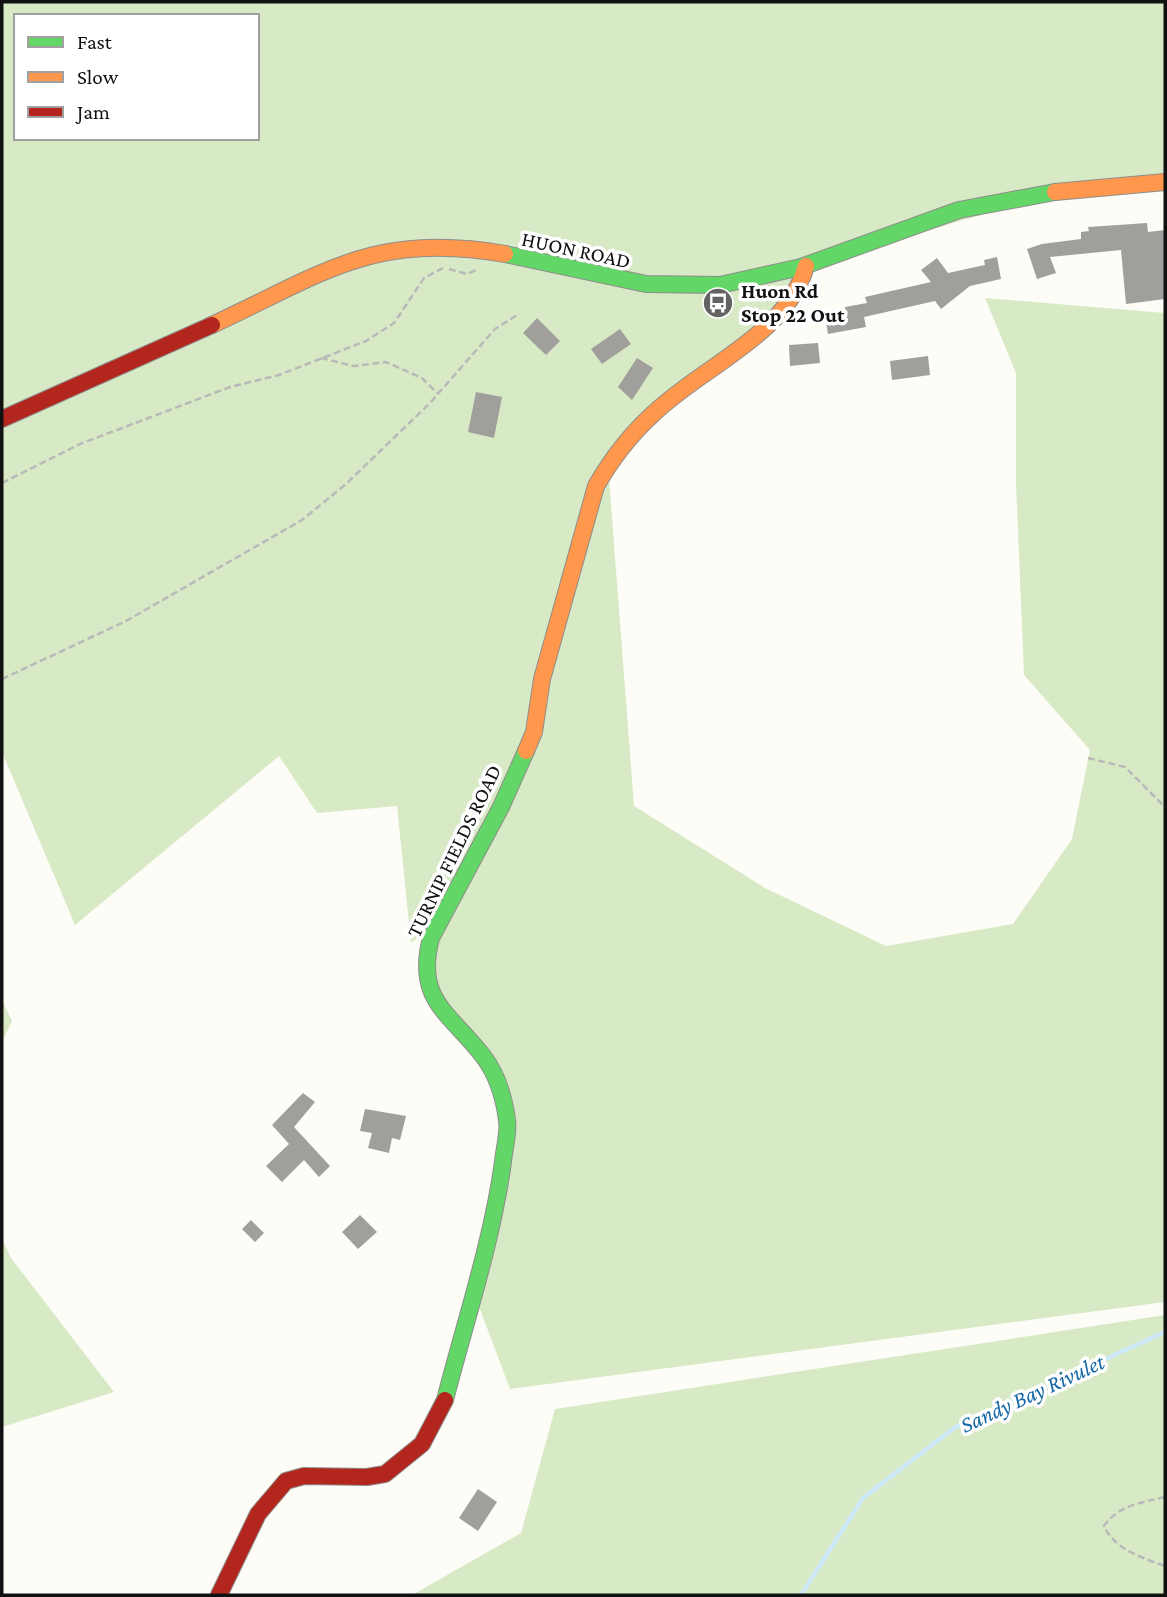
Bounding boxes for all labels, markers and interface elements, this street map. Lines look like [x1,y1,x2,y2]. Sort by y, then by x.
legend [14,14,259,140]
text: Fast [77,30,113,54]
text: Slow [77,65,119,89]
text: Jam [75,100,110,124]
street label: HUON ROAD [519,227,633,273]
place label: Huon Rd Stop 22 Out [741,279,845,327]
bus stop icon: Huon Rd Stop 22 Out [701,286,735,320]
street label: TURNIP FIELDS ROAD [402,761,506,941]
water label: Sandy Bay Rivulet [956,1348,1109,1438]

